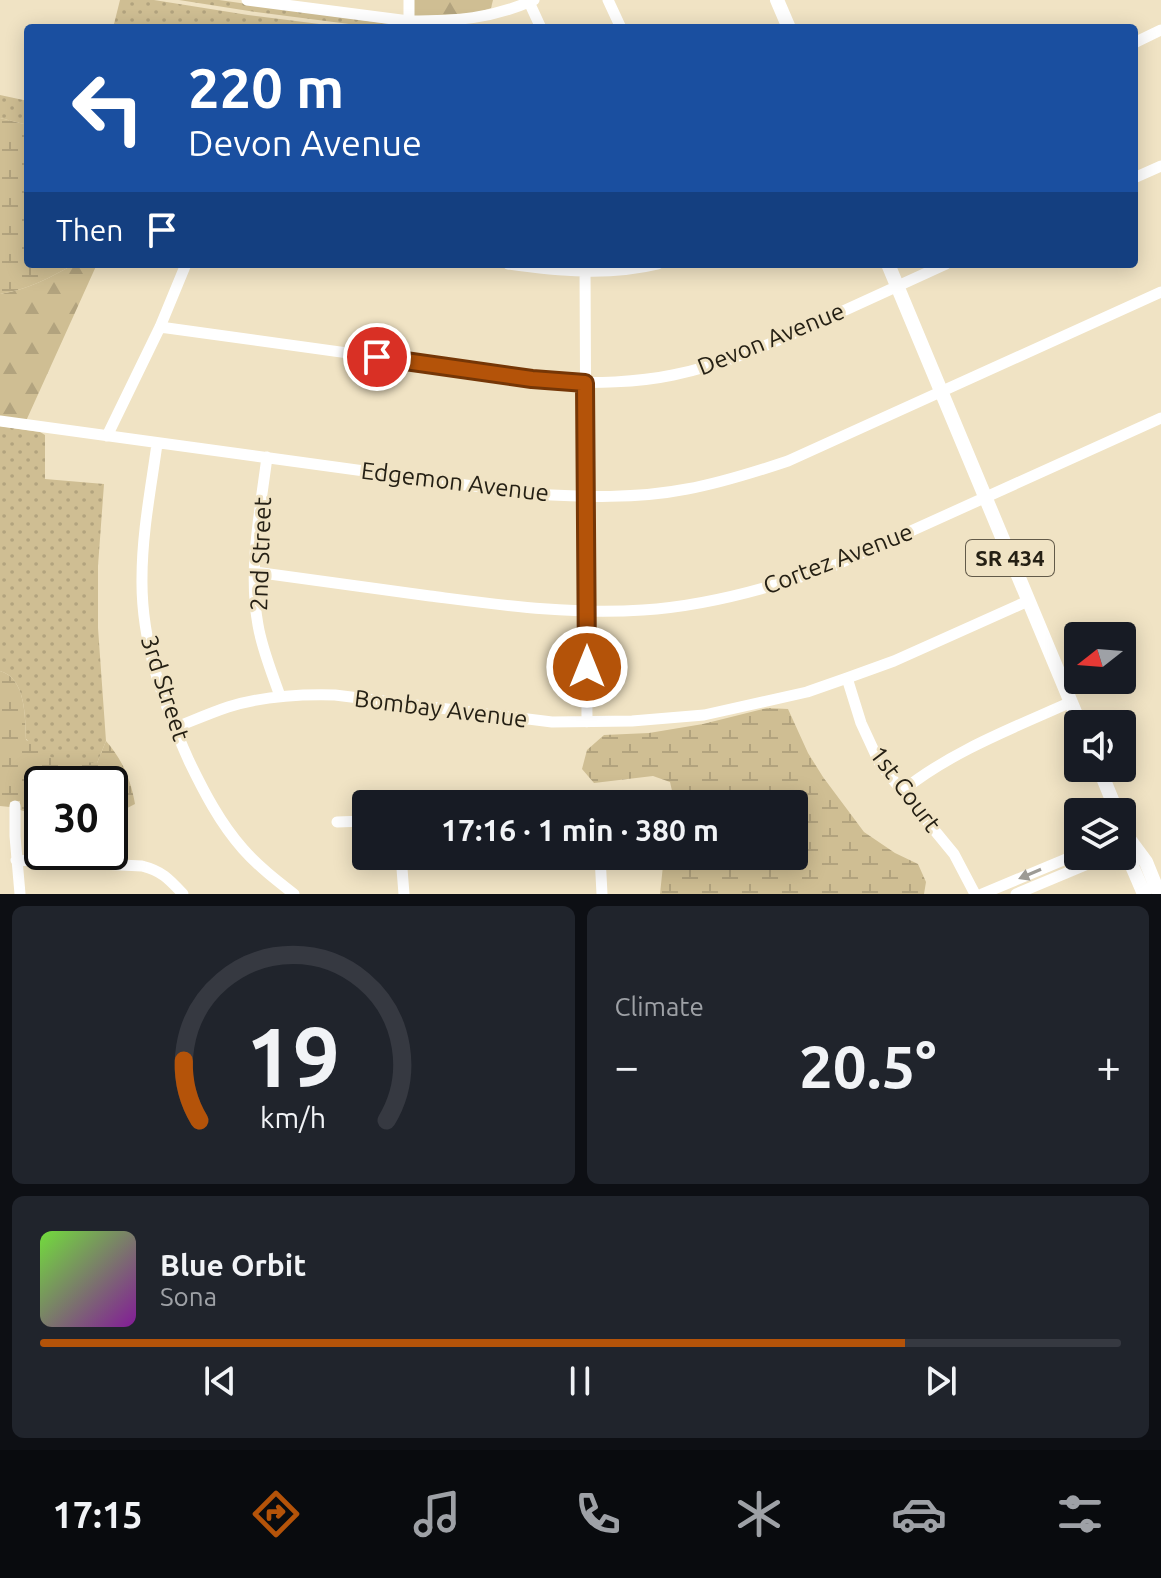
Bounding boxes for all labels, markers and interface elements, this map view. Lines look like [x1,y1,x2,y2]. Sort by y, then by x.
icon: left [56,56,160,160]
text: 220 m [188,56,344,119]
text: Devon Avenue [188,122,422,163]
icon: arrive [140,208,184,252]
text: Then [56,213,124,247]
street label: Devon Avenue [693,297,848,380]
pin [343,323,411,391]
icon: arrive [355,335,399,379]
street label: Edgemon Avenue [360,457,551,506]
street label: 2nd Street [245,496,276,611]
street label: Cortez Avenue [759,518,916,599]
road number: SR 434 [966,540,1054,576]
north arrow [1064,622,1136,694]
map controls [1064,622,1136,870]
position arrow [545,625,629,709]
street label: 3rd Street [136,632,195,744]
street label: Bombay Avenue [353,684,529,733]
button: sound [1064,710,1136,782]
street label: 1st Court [865,741,947,837]
speed limit sign: 30 [24,766,128,870]
button: layers [1064,798,1136,870]
text: 17:16 · 1 min · 380 m [441,813,719,847]
one-way arrow [1018,868,1042,881]
text: Climate [615,992,704,1021]
text: 19 [246,1009,340,1103]
text: 20.5° [799,1032,936,1099]
text: − [615,1041,639,1090]
text: + [1096,1041,1121,1090]
text: km/h [260,1101,326,1133]
text: Blue Orbit [160,1248,306,1282]
text: Sona [160,1282,217,1311]
icon: previous [198,1359,242,1403]
icon: pause [558,1359,602,1403]
icon: next [919,1359,963,1403]
icon: directions [248,1486,304,1542]
icon: music [409,1486,465,1542]
icon: phone [570,1486,626,1542]
icon: climate [731,1486,787,1542]
icon: car [891,1486,947,1542]
icon: filters [1052,1486,1108,1542]
text: 17:15 [52,1494,143,1535]

